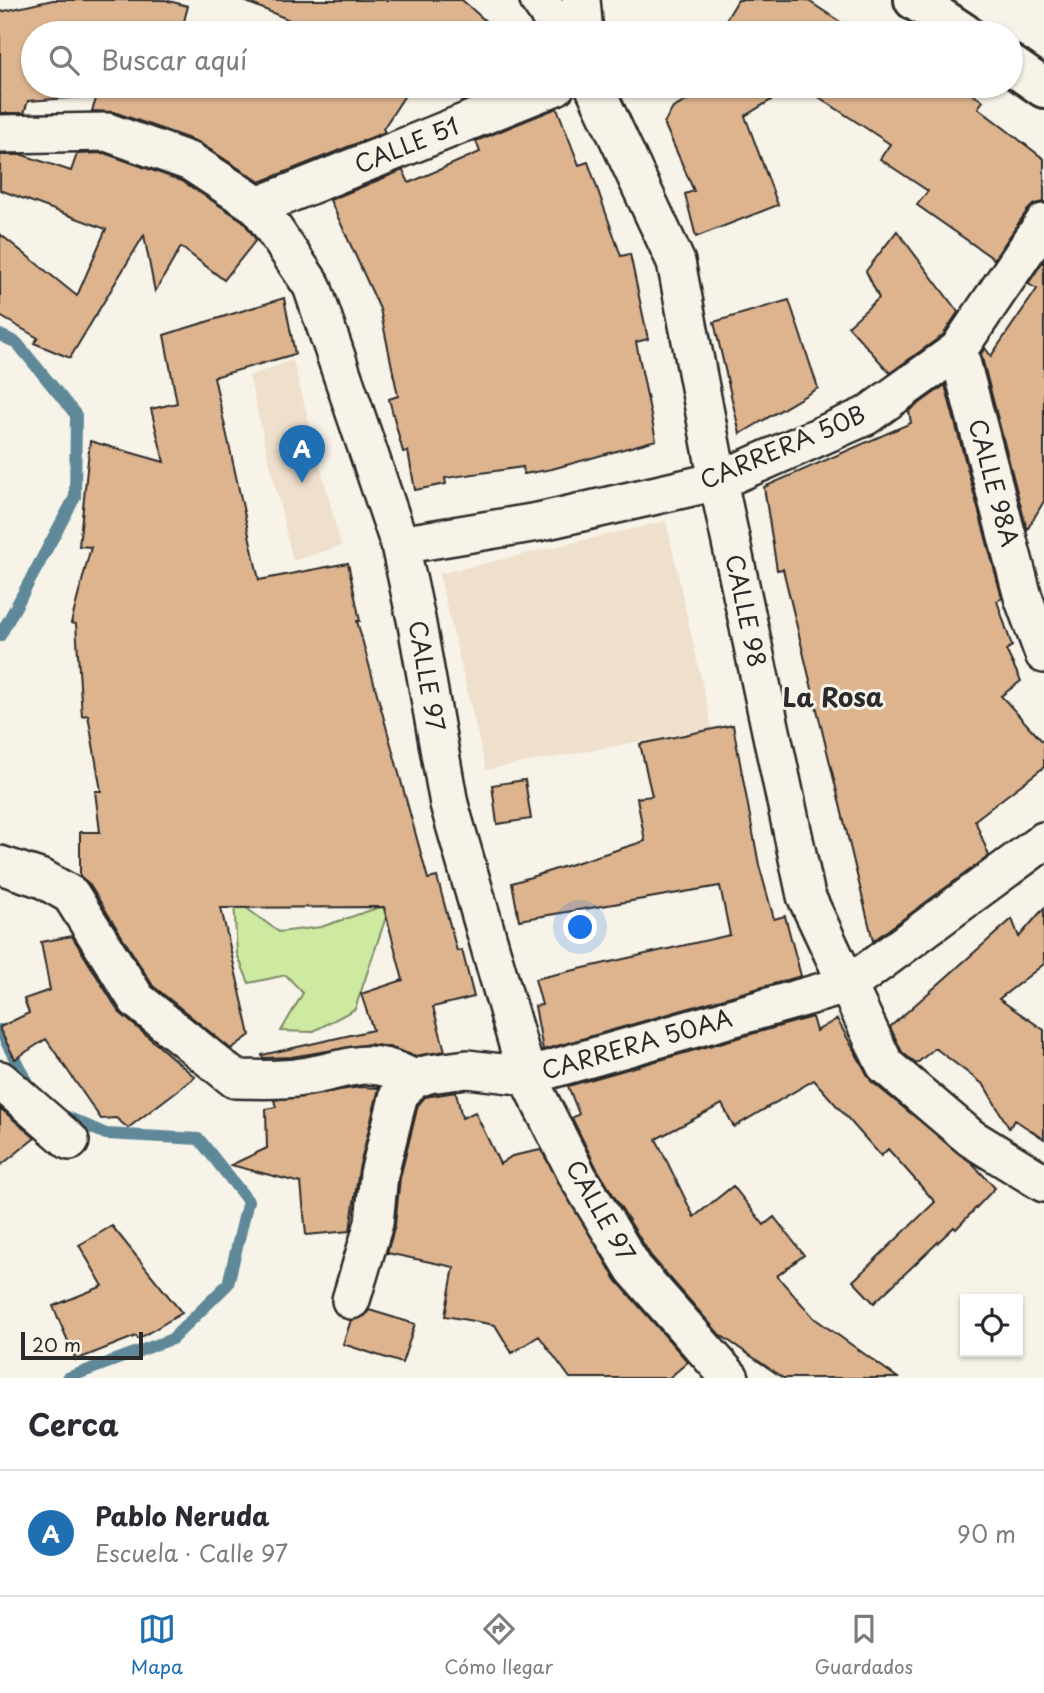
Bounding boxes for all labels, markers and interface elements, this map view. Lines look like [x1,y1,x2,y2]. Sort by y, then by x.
search box [21,21,1023,98]
text: Buscar aquí [101,40,247,79]
icon: search [45,41,83,79]
street label: CALLE 51 [348,107,464,181]
street label: CARRERA 50B [694,395,871,497]
street label: CALLE 98A [961,415,1029,550]
pin: A [279,425,325,483]
street label: CALLE 98 [717,551,776,670]
street label: CALLE 97 [401,617,455,734]
district label: La Rosa [783,677,884,716]
your location [563,910,597,944]
street label: CARRERA 50AA [537,999,736,1087]
street label: CALLE 97 [558,1152,646,1268]
map controls [960,1294,1023,1357]
button: locate [960,1294,1023,1357]
scale bar [21,1329,144,1361]
text: 20 m [32,1330,81,1358]
text: Cerca [28,1401,119,1446]
text: Pablo Neruda [95,1496,270,1535]
text: A [42,1516,60,1551]
text: 90 m [957,1516,1016,1551]
text: Escuela · Calle 97 [95,1535,288,1570]
tab: Mapa [131,1610,183,1680]
tab: Cómo llegar [444,1610,553,1680]
tab: Guardados [814,1610,913,1680]

